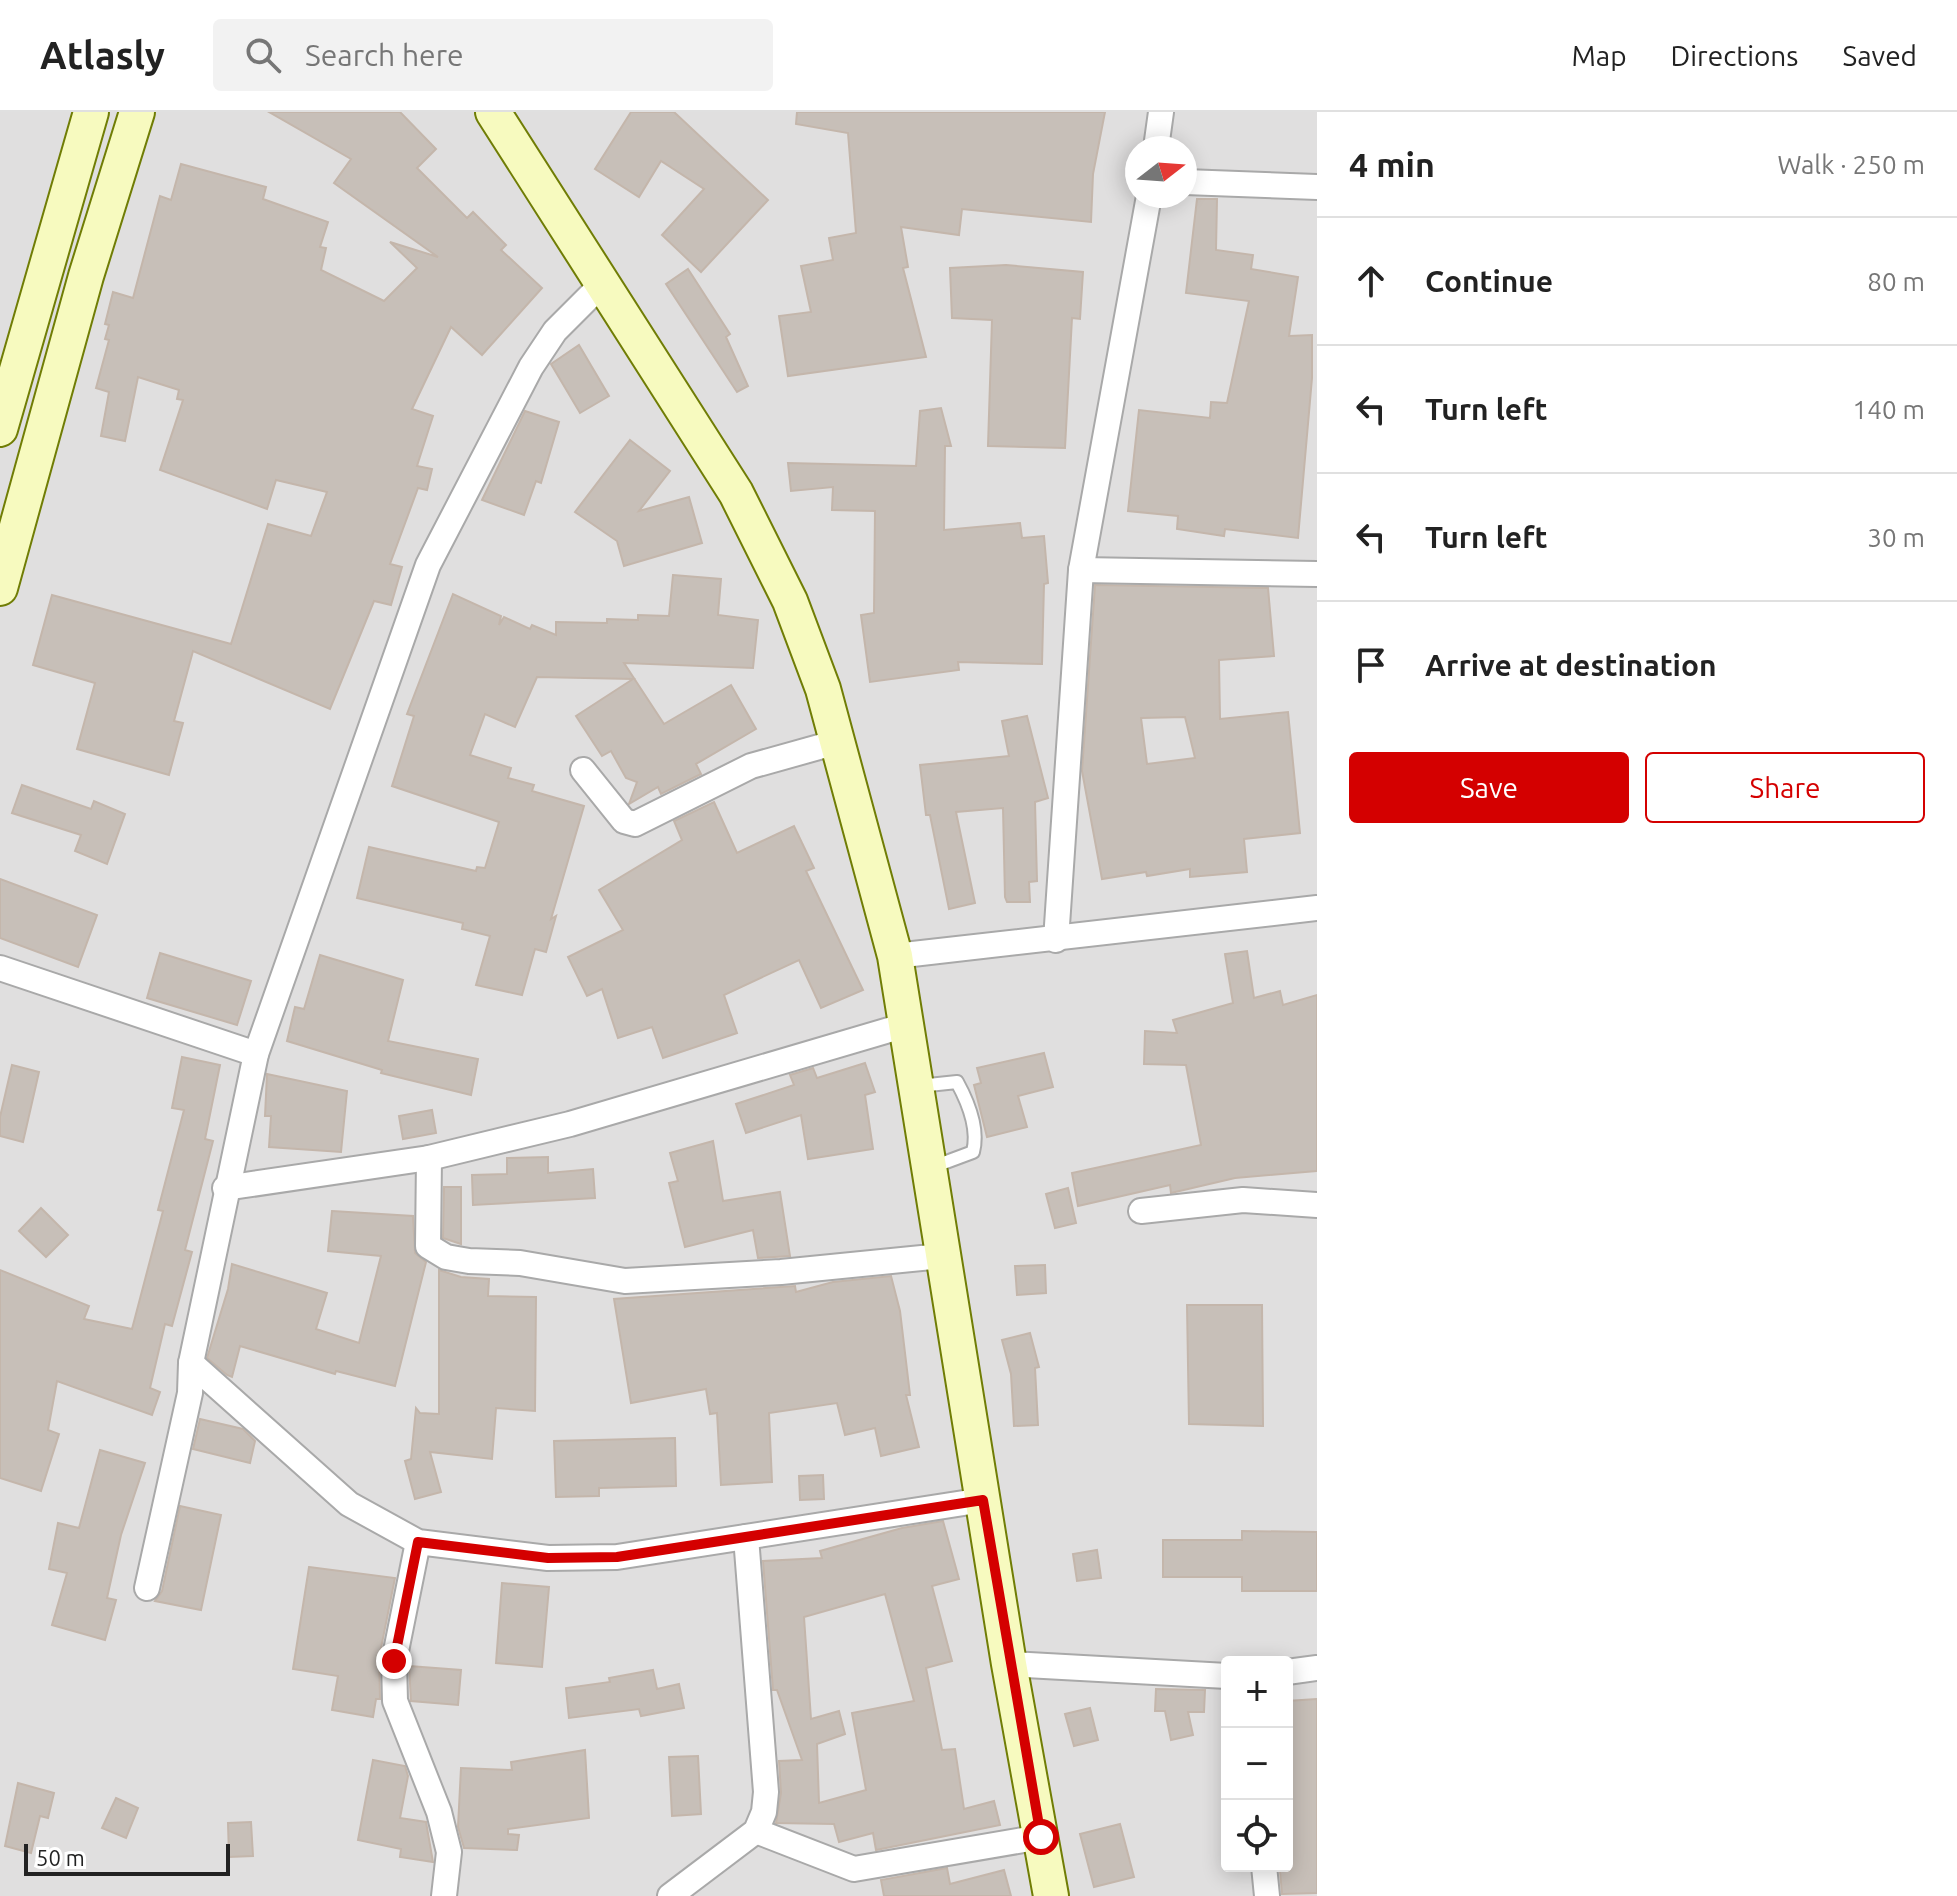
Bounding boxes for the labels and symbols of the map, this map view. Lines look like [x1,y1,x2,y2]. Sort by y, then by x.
north arrow [1125,136,1197,208]
route end [376,1643,412,1679]
route start [1023,1819,1059,1855]
scale bar [24,1840,230,1876]

